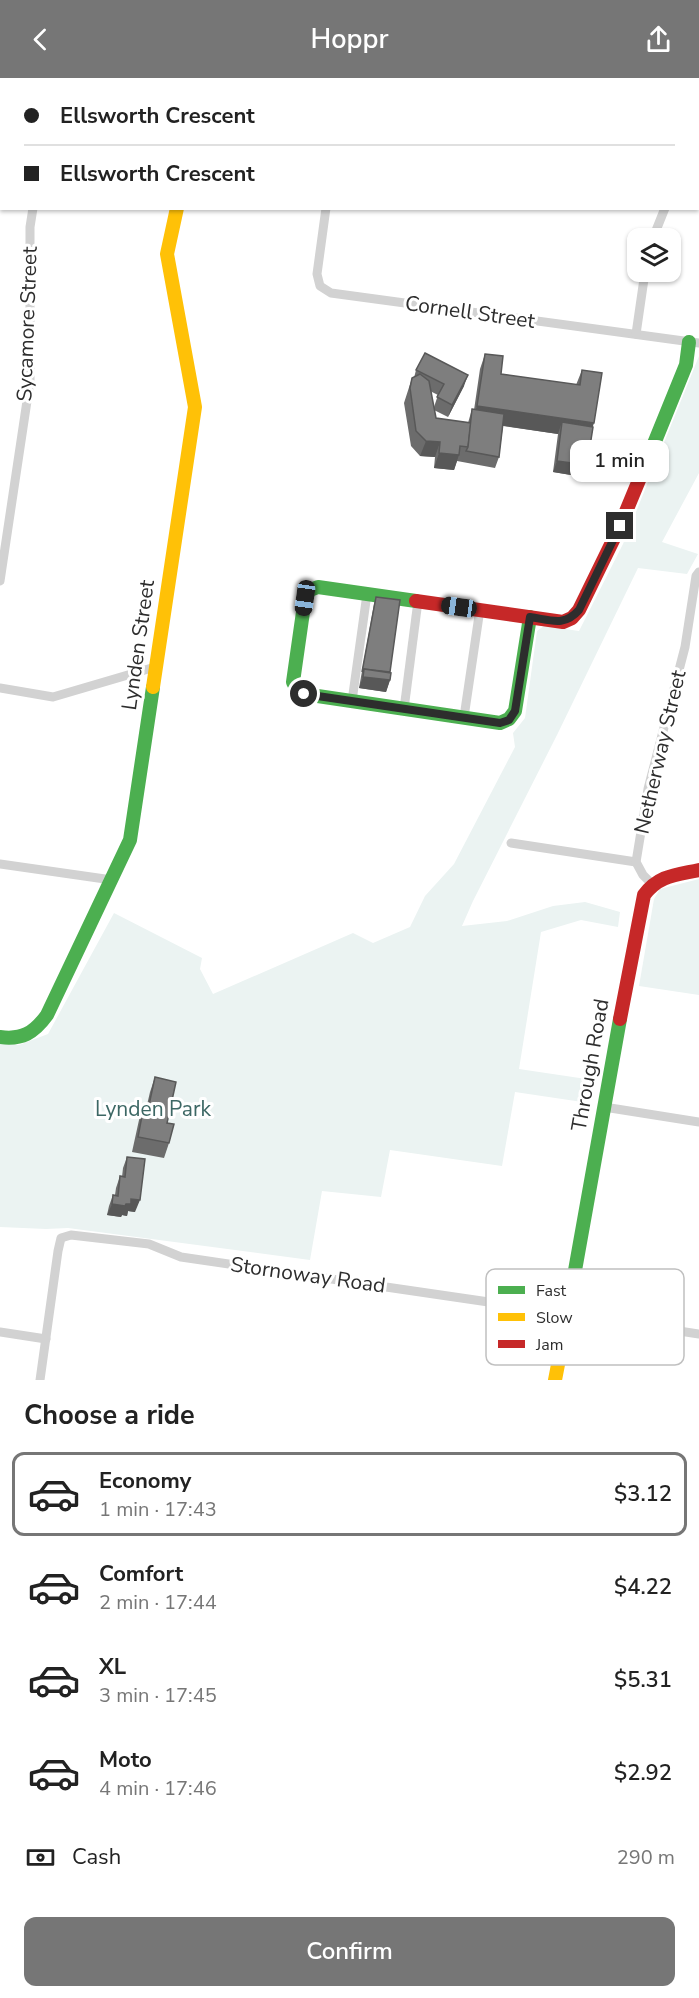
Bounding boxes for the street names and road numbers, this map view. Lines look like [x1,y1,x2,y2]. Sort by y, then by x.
street label: Sycamore Street [10,245,44,402]
street label: Cornell Street [403,289,537,335]
street label: Lynden Street [115,577,161,712]
street label: Netherway Street [628,667,693,837]
street label: Through Road [565,997,615,1133]
street label: Stornoway Road [229,1250,387,1300]

